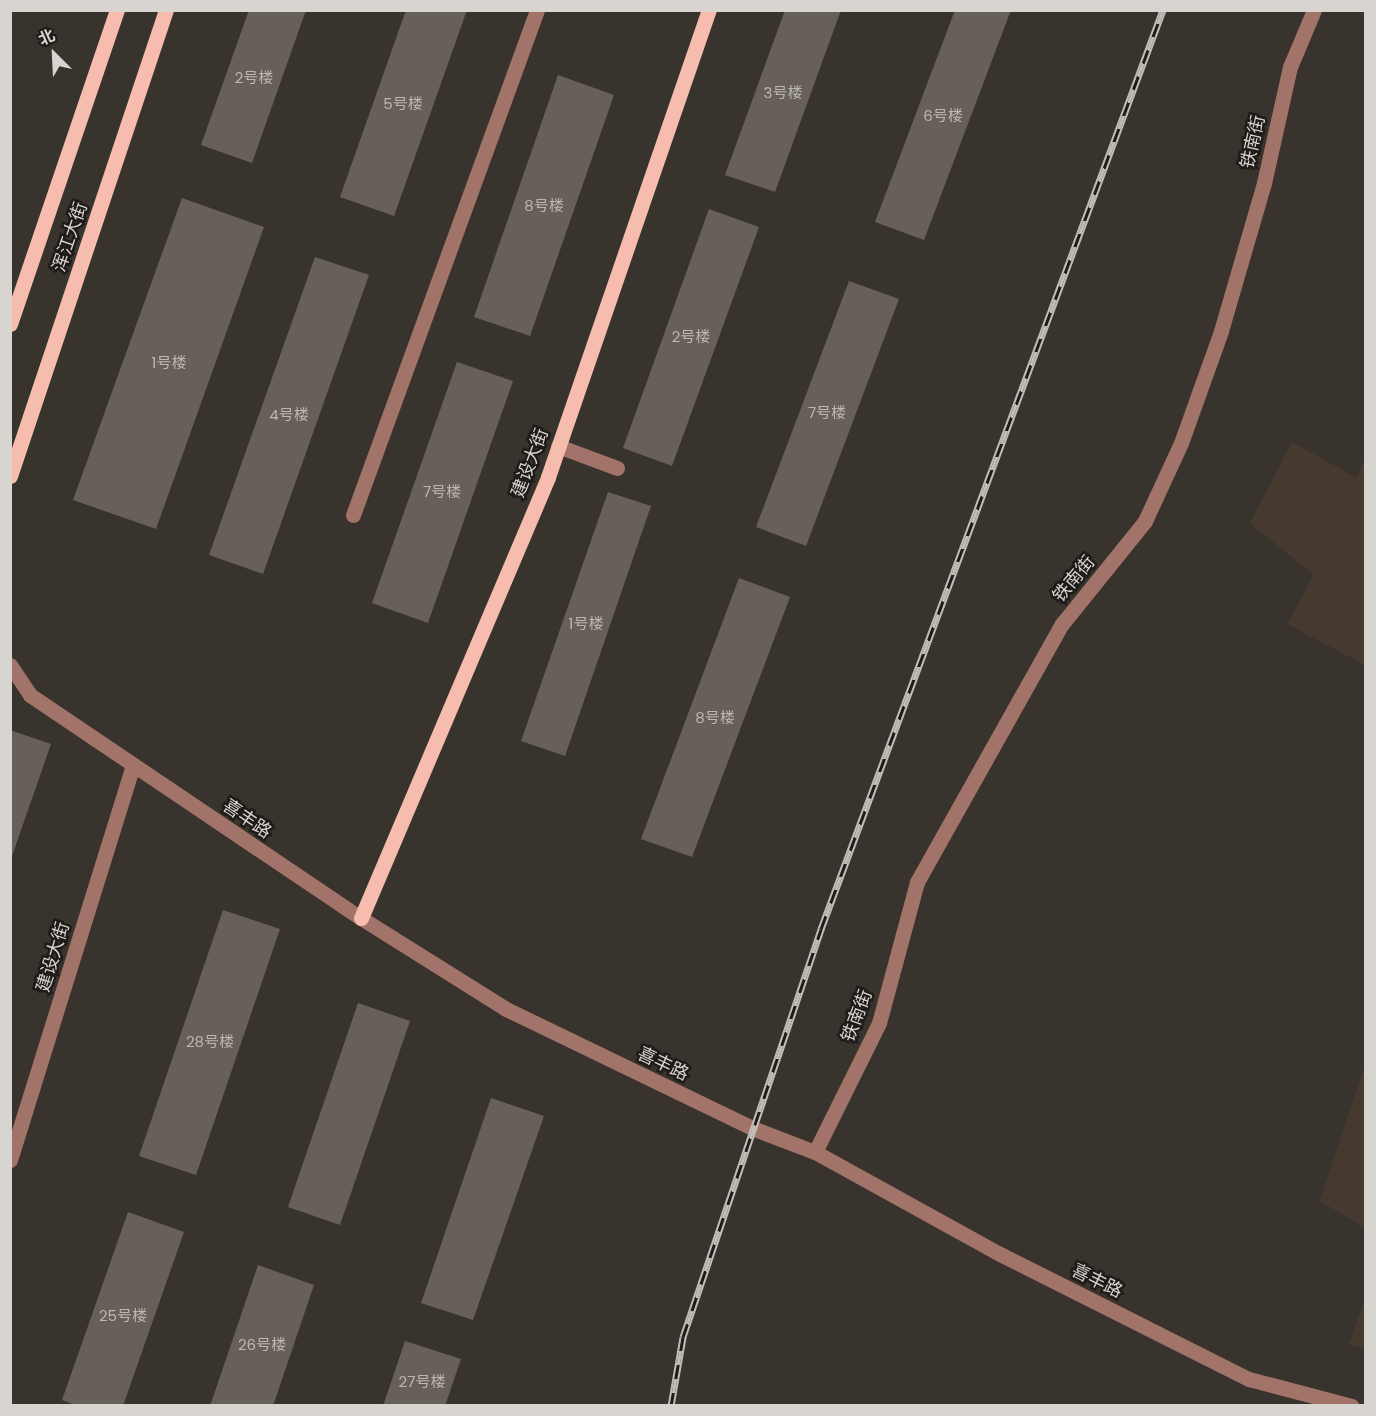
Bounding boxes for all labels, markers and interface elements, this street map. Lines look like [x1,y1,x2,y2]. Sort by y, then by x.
text: 北 [34,23,58,51]
north arrow [24,24,84,84]
house number: 2号楼 [235,69,273,87]
house number: 3号楼 [764,84,802,102]
house number: 5号楼 [383,95,423,113]
house number: 6号楼 [923,107,963,125]
street label: 铁南街 [1236,113,1270,171]
house number: 8号楼 [524,197,564,215]
street label: 浑江大街 [48,199,92,275]
house number: 2号楼 [672,328,710,346]
house number: 1号楼 [152,354,186,372]
house number: 7号楼 [808,404,846,422]
house number: 4号楼 [269,406,309,424]
street label: 建设大街 [507,426,553,500]
house number: 7号楼 [423,483,461,501]
street label: 铁南街 [1048,551,1100,607]
house number: 1号楼 [569,615,603,633]
house number: 8号楼 [695,709,735,727]
street label: 喜丰路 [219,795,275,843]
street label: 建设大街 [32,919,74,995]
street label: 铁南街 [837,987,877,1045]
house number: 28号楼 [186,1033,234,1051]
street label: 喜丰路 [634,1043,692,1085]
street label: 喜丰路 [1068,1259,1126,1303]
house number: 25号楼 [99,1307,147,1325]
house number: 26号楼 [238,1336,286,1354]
house number: 27号楼 [399,1373,445,1391]

